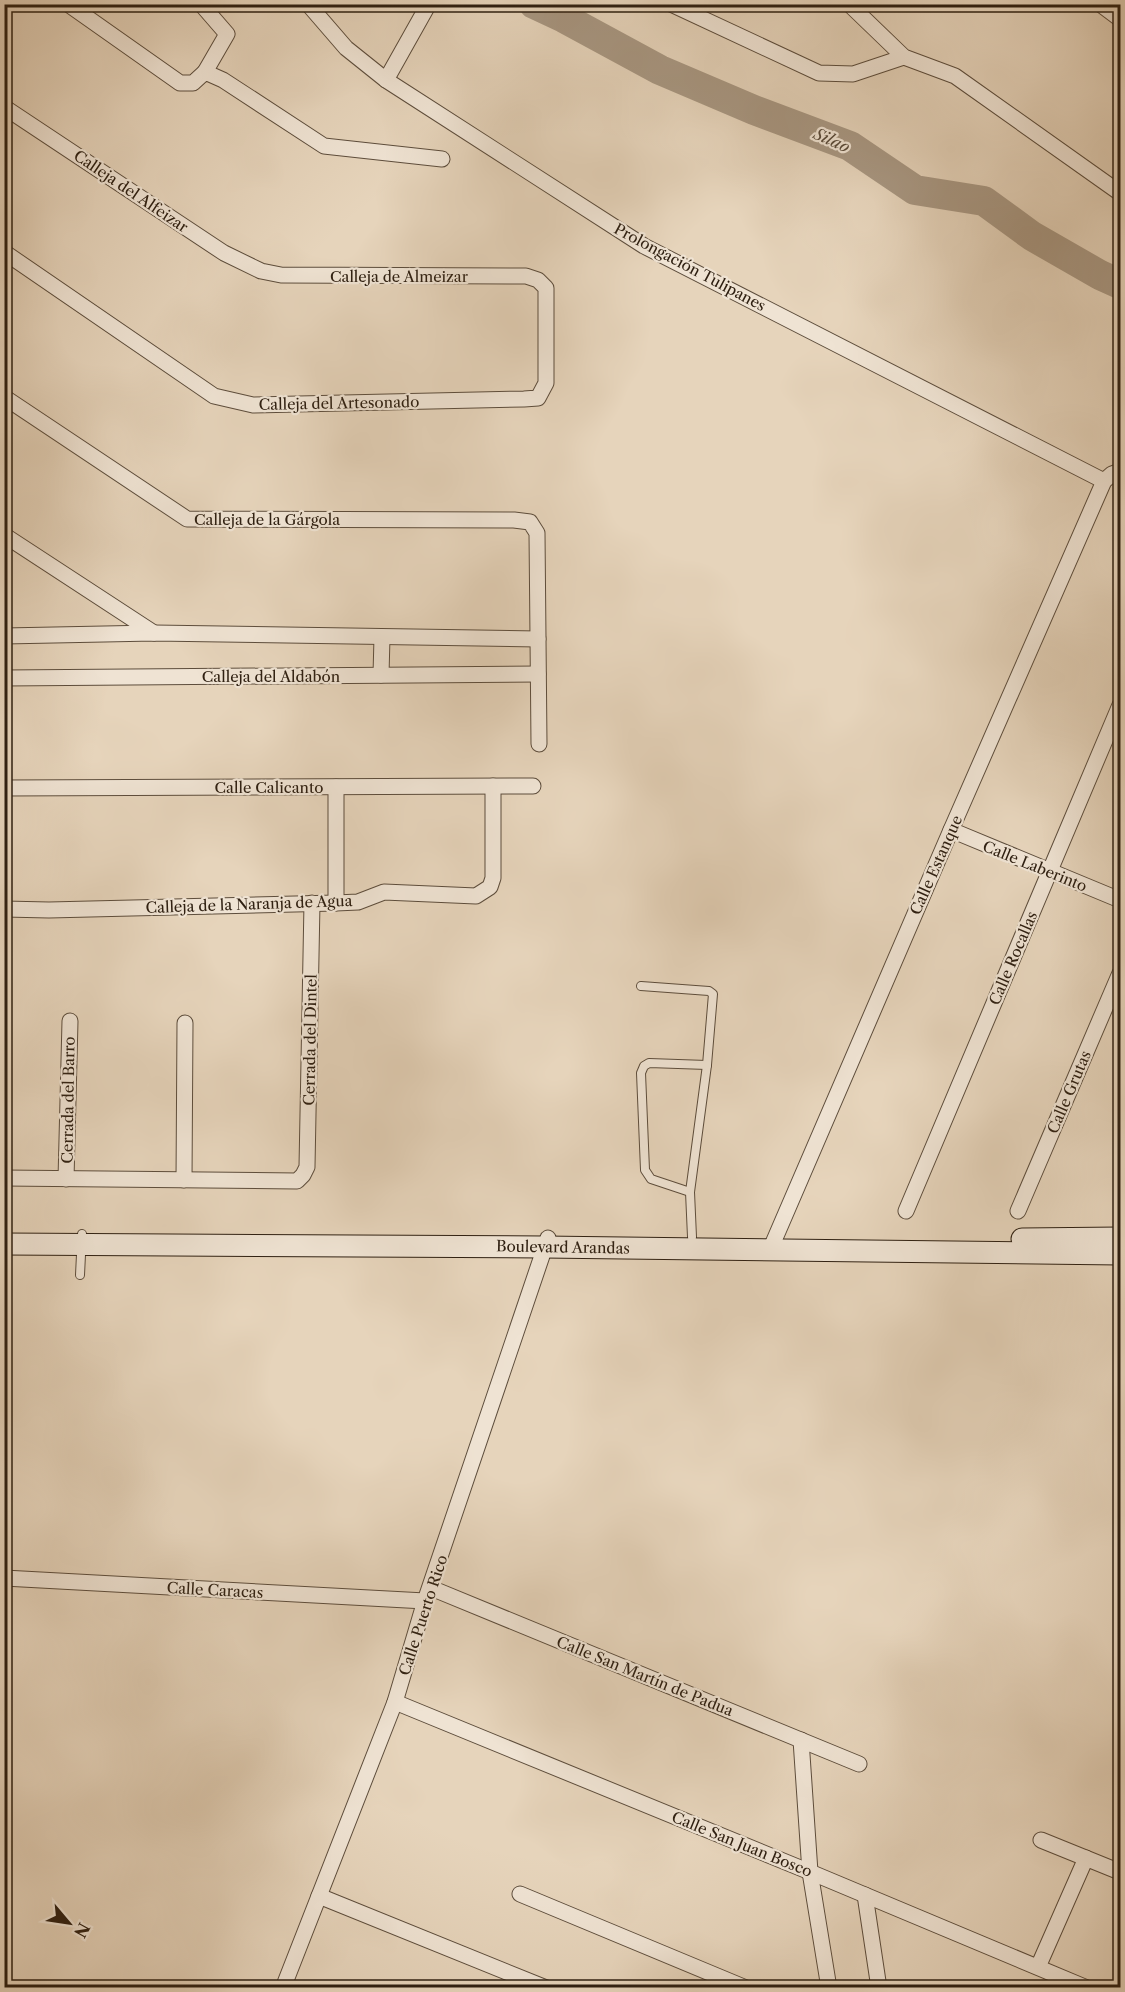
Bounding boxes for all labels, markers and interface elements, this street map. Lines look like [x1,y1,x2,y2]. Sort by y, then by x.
water label: Silao [810,123,853,157]
street label: Calleja del Alfeizar [70,146,192,237]
street label: Prolongación Tulipanes [611,219,769,315]
street label: Calleja de Almeizar [330,267,469,286]
street label: Calleja del Artesonado [259,392,419,414]
street label: Calleja de la Gárgola [194,510,340,529]
street label: Calleja del Aldabón [202,667,341,686]
street label: Calle Calicanto [215,778,323,797]
street label: Calle Estanque [906,812,966,918]
street label: Calle Laberinto [980,836,1090,896]
street label: Calleja de la Naranja de Agua [145,891,353,917]
street label: Calle Rocallas [985,908,1041,1008]
street label: Cerrada del Dintel [299,974,321,1106]
street label: Cerrada del Barro [57,1036,79,1164]
street label: Calle Grutas [1043,1048,1095,1136]
street label: Boulevard Arandas [496,1236,630,1258]
street label: Calle Puerto Rico [395,1552,451,1678]
street label: Calle Caracas [166,1578,264,1602]
street label: Calle San Martín de Padua [554,1632,736,1720]
street label: Calle San Juan Bosco [669,1807,815,1881]
north arrow [39,1893,99,1953]
text: N [70,1919,94,1941]

